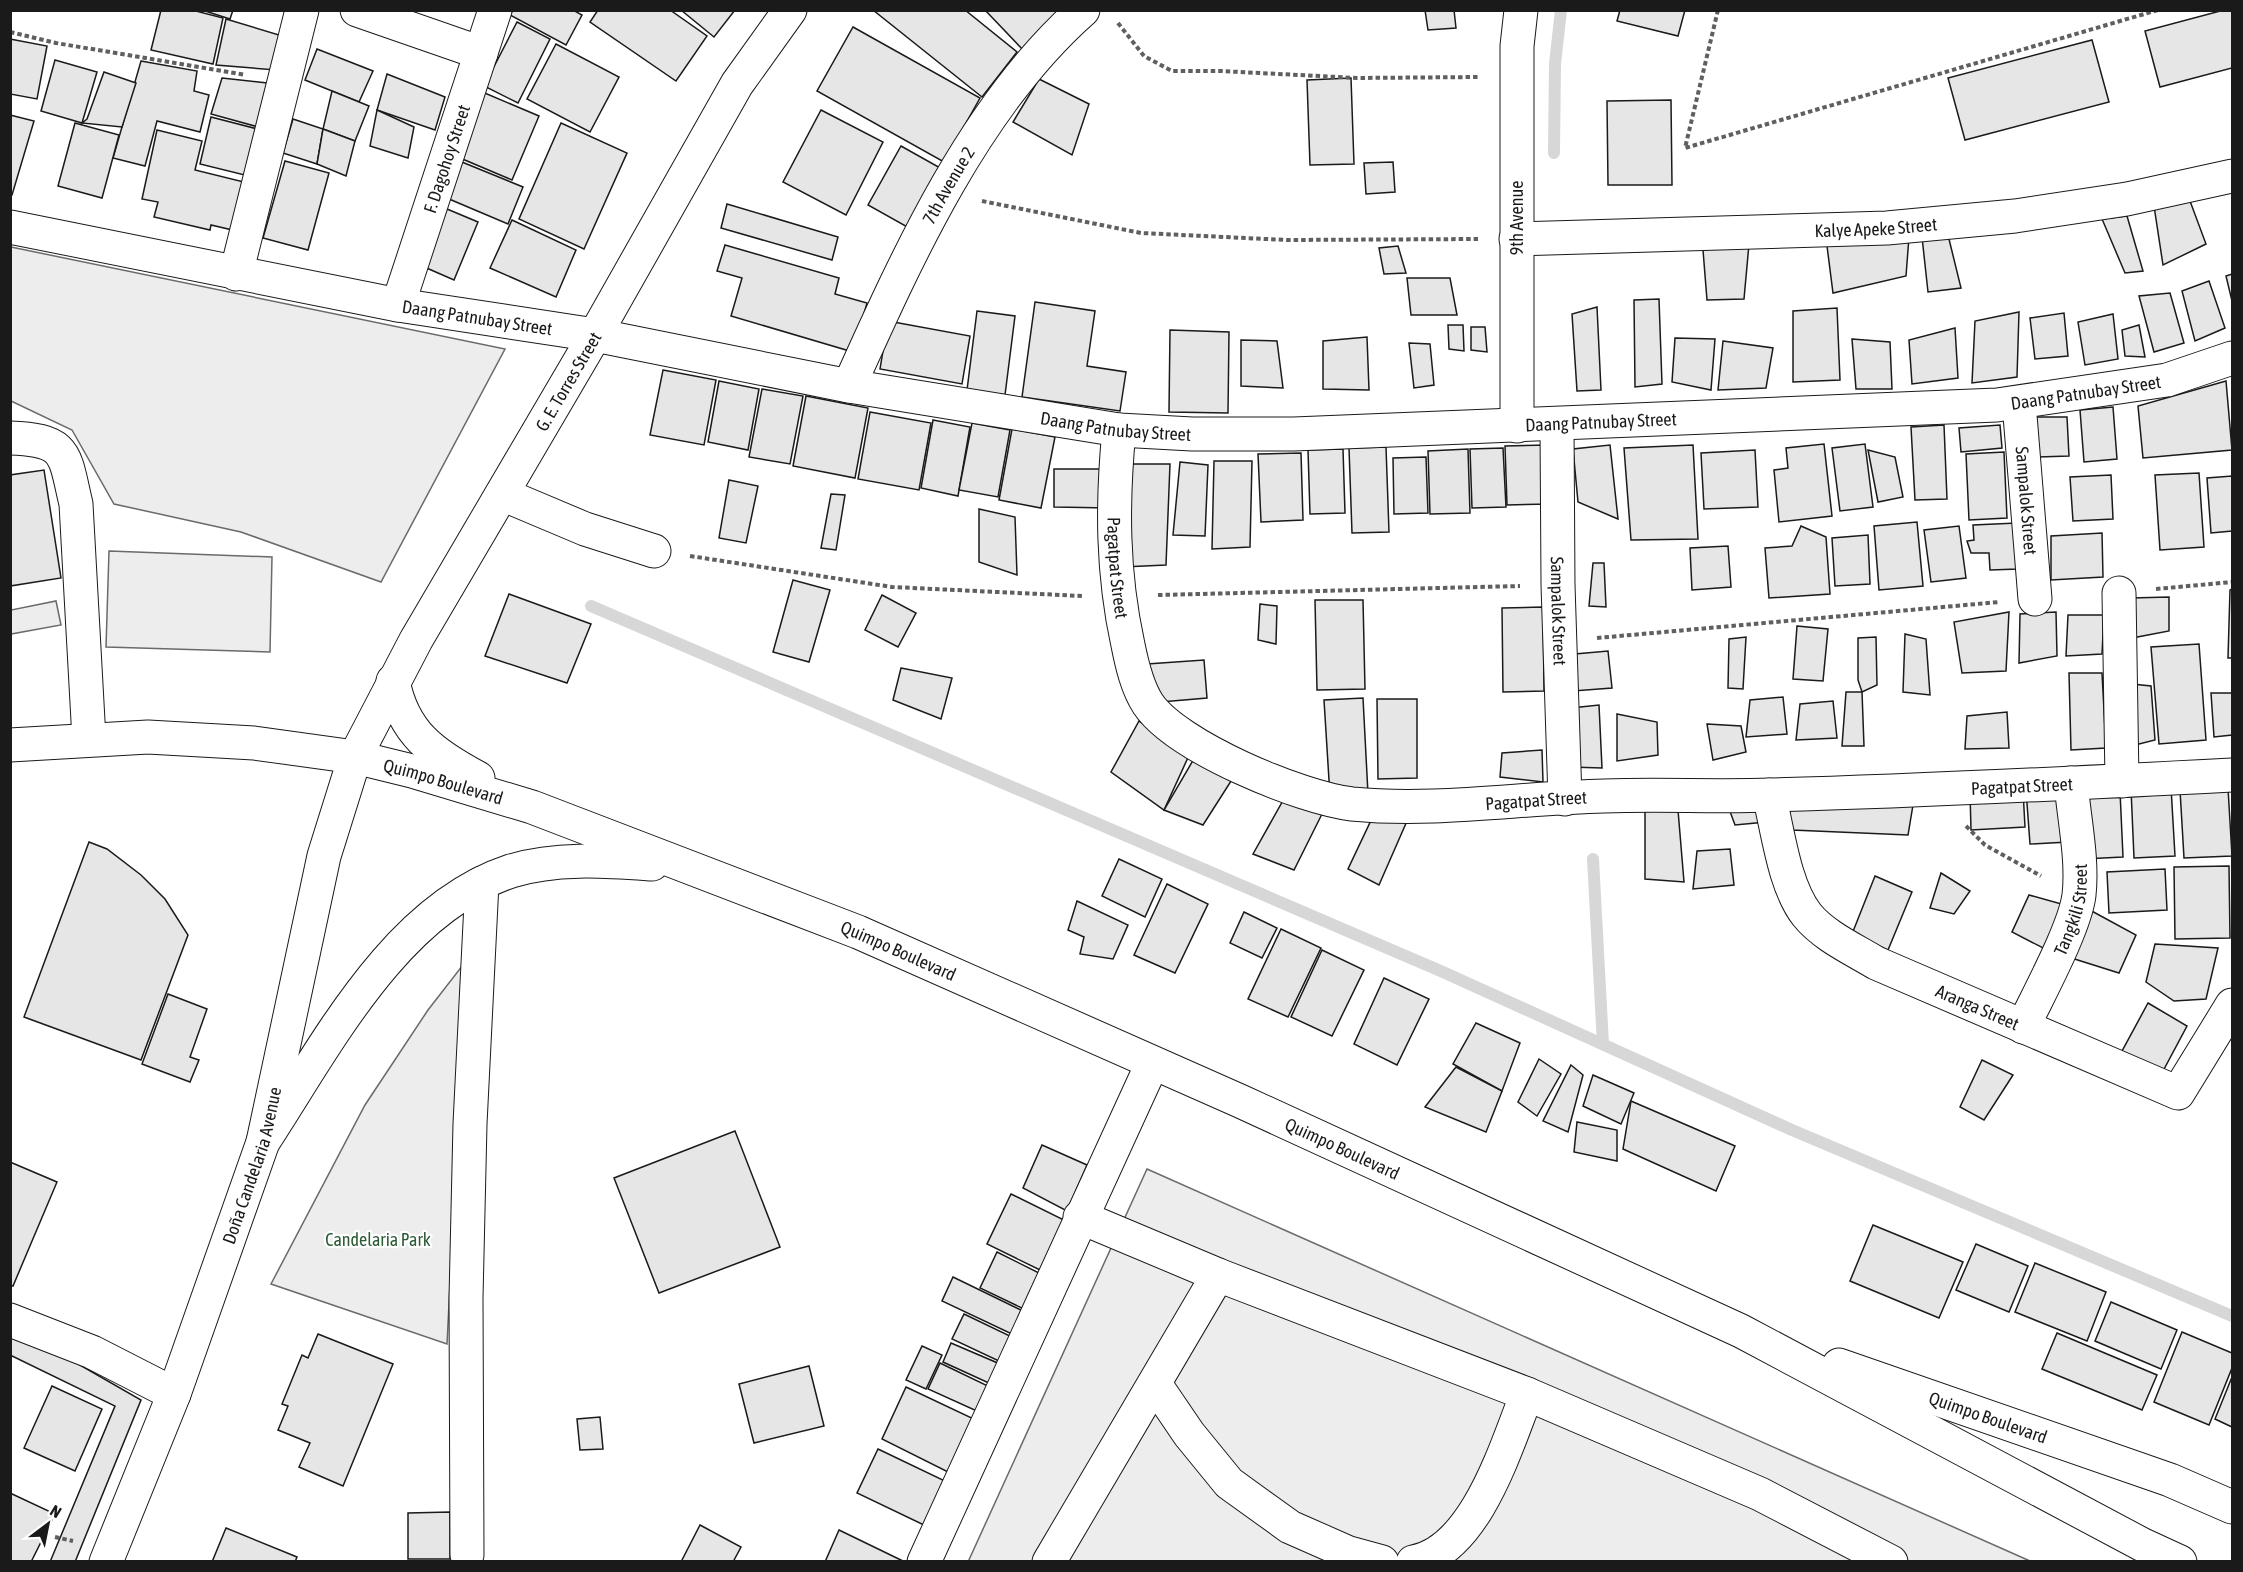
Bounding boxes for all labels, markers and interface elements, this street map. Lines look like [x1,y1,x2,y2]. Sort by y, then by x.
street label: F. Dagohoy Street [419,102,474,216]
street label: 7th Avenue 2 [918,143,978,227]
street label: 9th Avenue [1506,181,1527,255]
street label: Kalye Apeke Street [1814,213,1938,241]
street label: Daang Patnubay Street [401,295,554,339]
street label: G. E. Torres Street [531,328,605,434]
street label: Daang Patnubay Street [2009,371,2162,413]
street label: Daang Patnubay Street [1039,407,1192,444]
street label: Daang Patnubay Street [1525,408,1677,435]
street label: Sampalok Street [2012,446,2042,556]
street label: Pagatpat Street [1104,517,1133,620]
street label: Sampalok Street [1547,557,1571,666]
street label: Quimpo Boulevard [381,754,506,808]
street label: Pagatpat Street [1970,773,2073,798]
street label: Pagatpat Street [1485,786,1587,814]
street label: Tangkili Street [2049,863,2091,958]
street label: Quimpo Boulevard [838,916,959,985]
street label: Aranga Street [1933,980,2023,1034]
street label: Doña Candelaria Avenue [217,1085,285,1247]
street label: Quimpo Boulevard [1282,1113,1403,1183]
park label: Candelaria Park [325,1229,431,1250]
street label: Quimpo Boulevard [1926,1387,2050,1447]
north arrow [18,1494,78,1554]
text: N [47,1501,65,1521]

